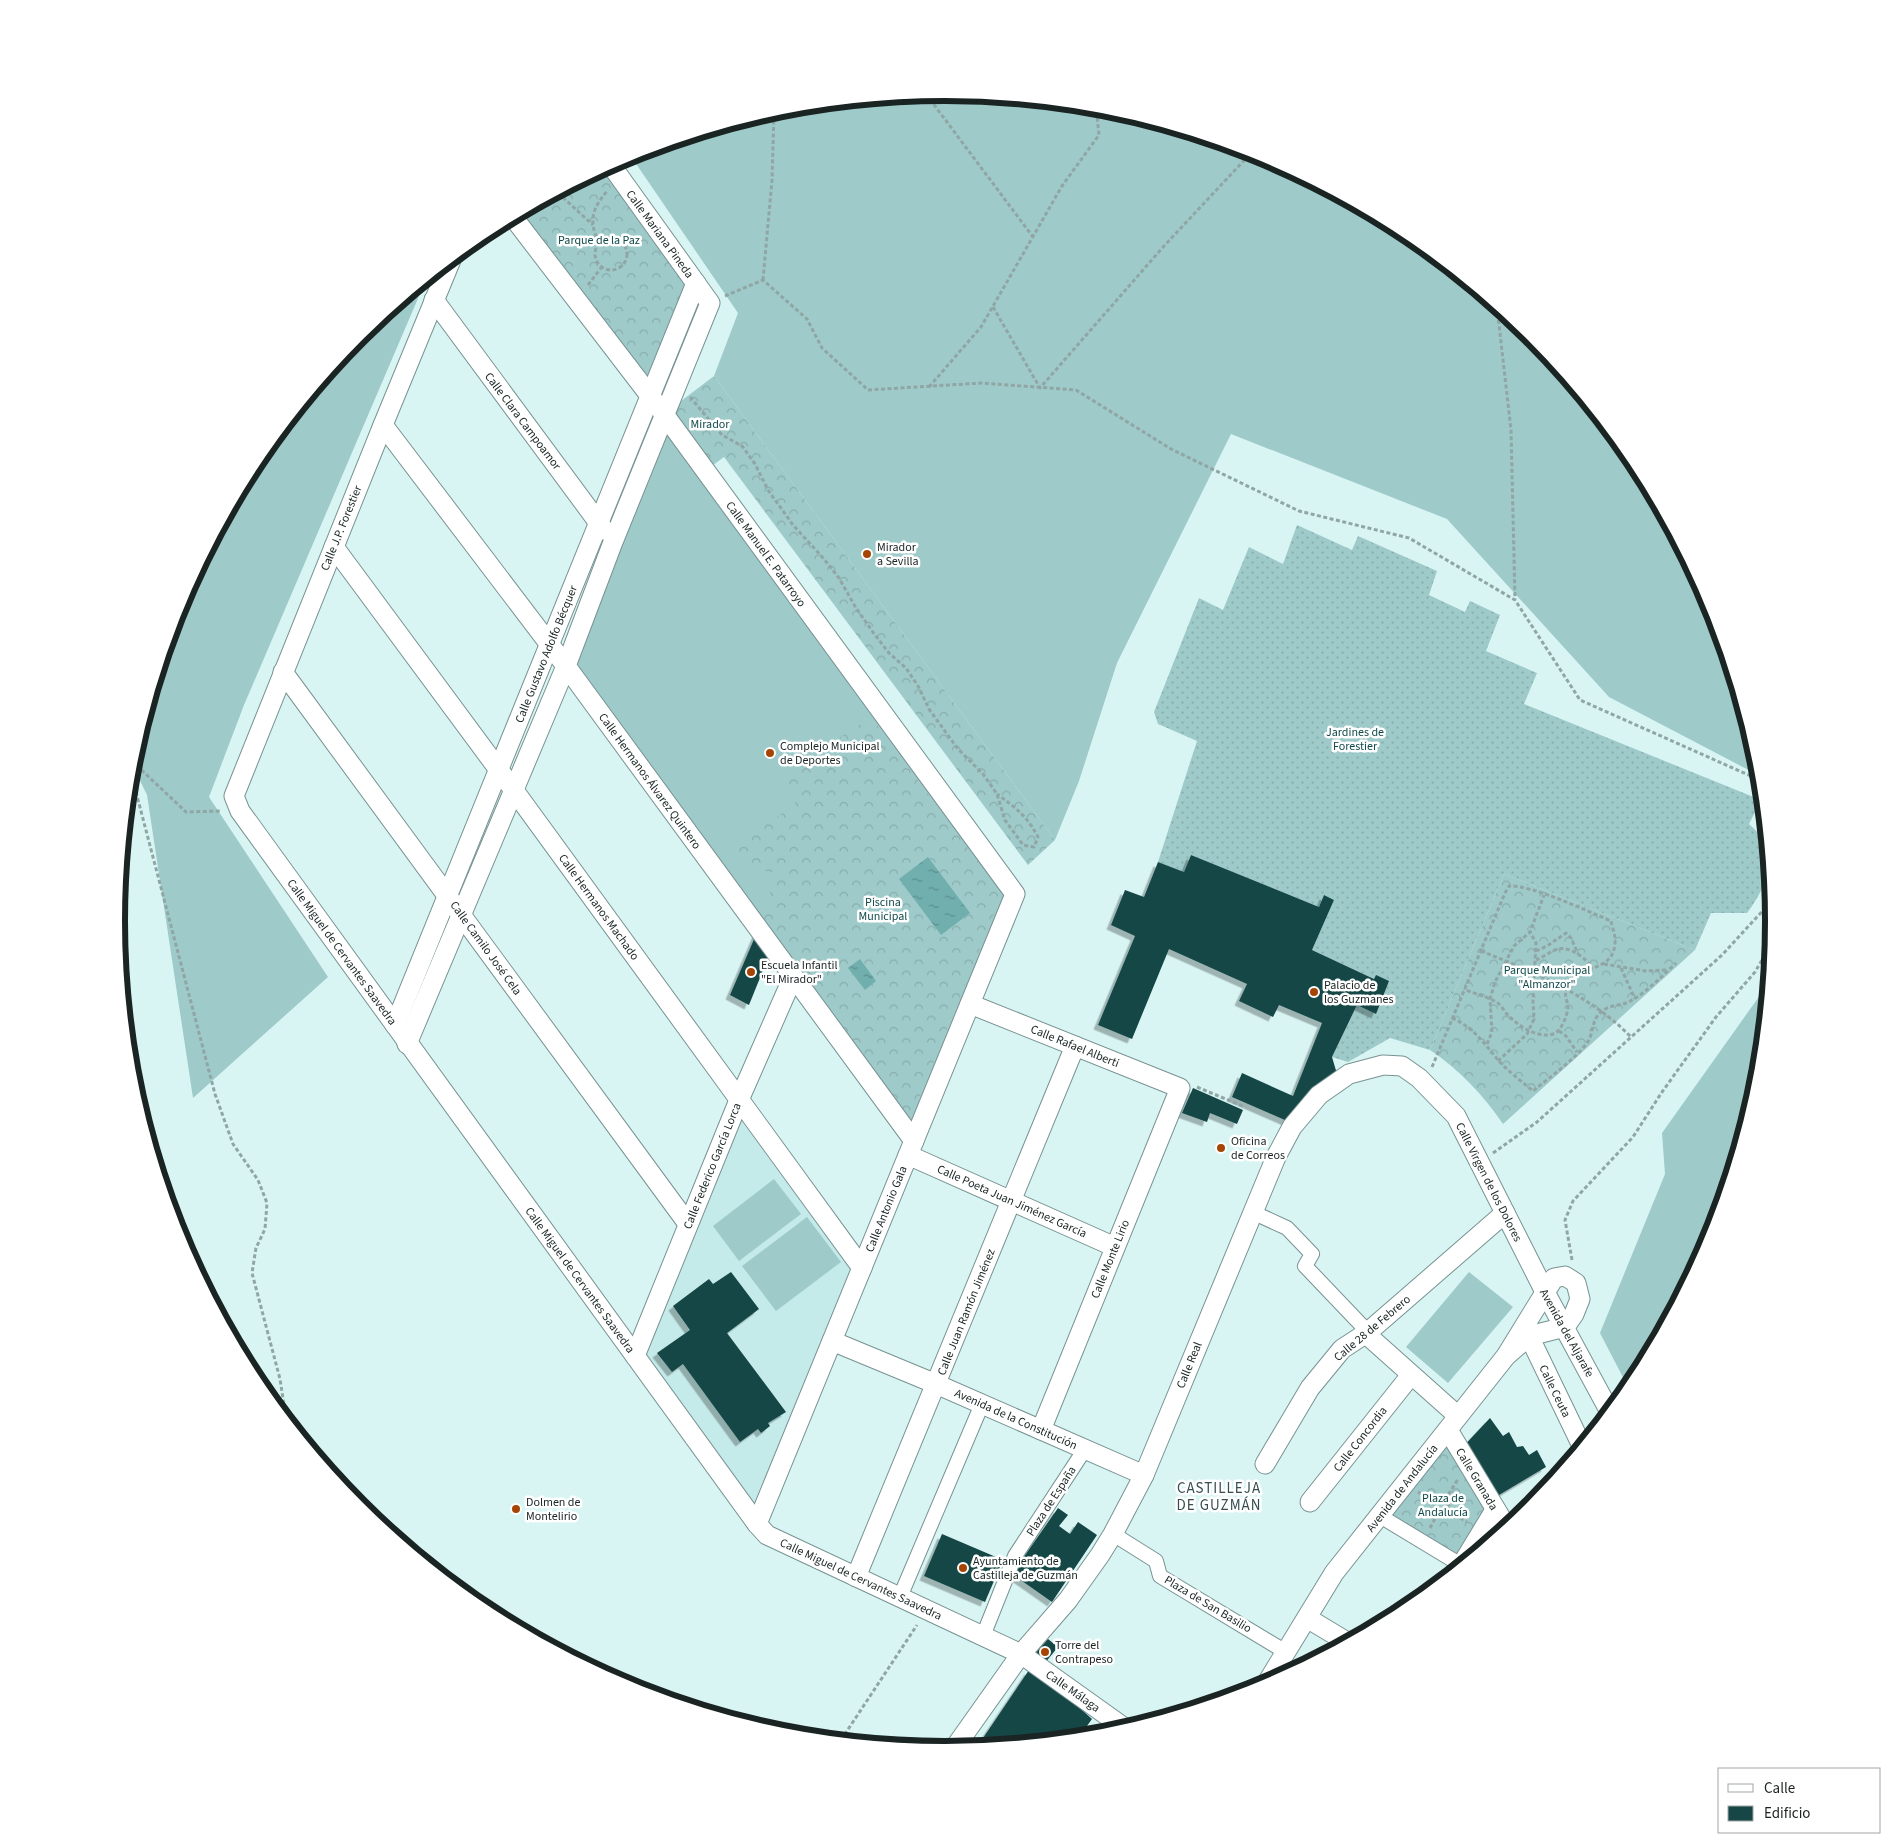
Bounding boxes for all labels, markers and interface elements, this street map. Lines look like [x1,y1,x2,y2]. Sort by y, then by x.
street label: Calle Mariana Pineda [622,187,697,282]
park label: Parque de la Paz [558,232,640,249]
street label: Calle Clara Campoamor [480,369,565,474]
park label: Mirador [691,416,730,433]
street label: Calle J.P. Forestier [317,482,367,573]
street label: Calle Manuel E. Patarroyo [721,498,810,611]
place label: Mirador a Sevilla [877,539,919,570]
marker: Mirador a Sevilla [861,548,873,560]
street label: Calle Gustavo Adolfo Bécquer [511,582,582,726]
street label: Calle Hermanos Álvarez Quintero [594,710,705,853]
park label: Jardines de Forestier [1326,724,1384,755]
place label: Complejo Municipal de Deportes [780,738,880,769]
marker: Complejo Municipal de Deportes [764,747,776,759]
street label: Calle Hermanos Machado [554,851,643,964]
street label: Calle Miguel de Cervantes Saavedra [283,876,401,1029]
park label: Piscina Municipal [859,894,907,925]
street label: Calle Camilo José Cela [446,898,526,999]
place label: Escuela Infantil "El Mirador" [761,957,837,988]
park label: Parque Municipal "Almanzor" [1504,962,1590,993]
marker: Escuela Infantil "El Mirador" [745,966,757,978]
place label: Palacio de los Guzmanes [1324,977,1394,1008]
marker: Palacio de los Guzmanes [1308,986,1320,998]
street label: Calle Rafael Alberti [1028,1021,1122,1072]
street label: Calle Federico García Lorca [679,1100,746,1232]
street label: Calle Virgen de los Dolores [1451,1120,1526,1245]
place label: Oficina de Correos [1231,1133,1285,1164]
marker: Oficina de Correos [1215,1142,1227,1154]
street label: Calle Poeta Juan Jiménez García [934,1161,1089,1242]
street label: Calle Antonio Gala [861,1163,912,1255]
street label: Calle Miguel de Cervantes Saavedra [521,1204,639,1357]
street label: Calle Monte Lirio [1087,1217,1134,1301]
street label: Calle Juan Ramón Jiménez [933,1246,1000,1378]
street label: Avenida del Aljarafe [1535,1286,1598,1381]
street label: Calle 28 de Febrero [1330,1291,1414,1366]
street label: Calle Real [1172,1339,1207,1391]
street label: Calle Ceuta [1535,1362,1575,1420]
street label: Avenida de la Constitución [952,1385,1080,1454]
street label: Calle Concordia [1329,1403,1391,1476]
street label: Avenida de Andalucía [1363,1441,1442,1536]
street label: Calle Granada [1451,1445,1502,1514]
street label: Plaza de España [1022,1463,1081,1540]
district label: CASTILLEJA DE GUZMÁN [1177,1478,1261,1516]
park label: Plaza de Andalucía [1418,1490,1468,1521]
place label: Dolmen de Montelirio [526,1494,580,1525]
marker: Dolmen de Montelirio [510,1503,522,1515]
street label: Calle Miguel de Cervantes Saavedra [777,1534,945,1625]
place label: Ayuntamiento de Castilleja de Guzmán [973,1553,1078,1584]
marker: Ayuntamiento de Castilleja de Guzmán [957,1562,969,1574]
street label: Plaza de San Basilio [1161,1572,1255,1637]
place label: Torre del Contrapeso [1055,1637,1113,1668]
marker: Torre del Contrapeso [1039,1646,1051,1658]
street label: Calle Málaga [1042,1666,1103,1716]
legend [1718,1768,1881,1833]
text: Calle [1764,1778,1795,1799]
text: Edificio [1764,1803,1811,1824]

